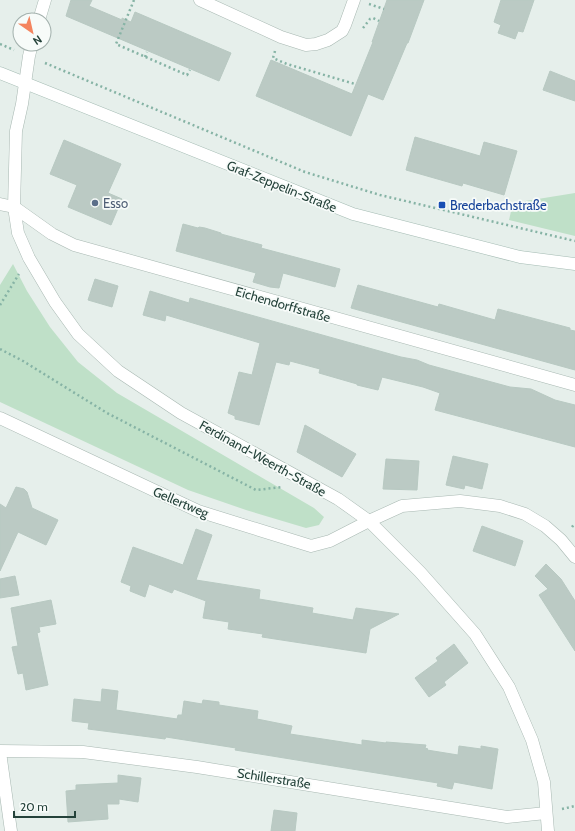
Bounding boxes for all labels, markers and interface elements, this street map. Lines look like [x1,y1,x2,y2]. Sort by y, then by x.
north arrow [12,12,52,52]
text: N [30,32,45,48]
street label: Graf-Zeppelin-Straße [225,157,340,215]
place label: Esso [103,195,128,211]
place label: Brederbachstraße [450,197,547,213]
marker: Esso [90,198,100,208]
marker: Brederbachstraße [437,200,447,210]
street label: Eichendorffstraße [234,283,333,325]
street label: Ferdinand-Weerth-Straße [197,417,329,500]
street label: Gellertweg [151,483,212,521]
street label: Schillerstraße [236,764,312,792]
scale bar [14,793,75,819]
text: 20 m [20,799,48,814]

